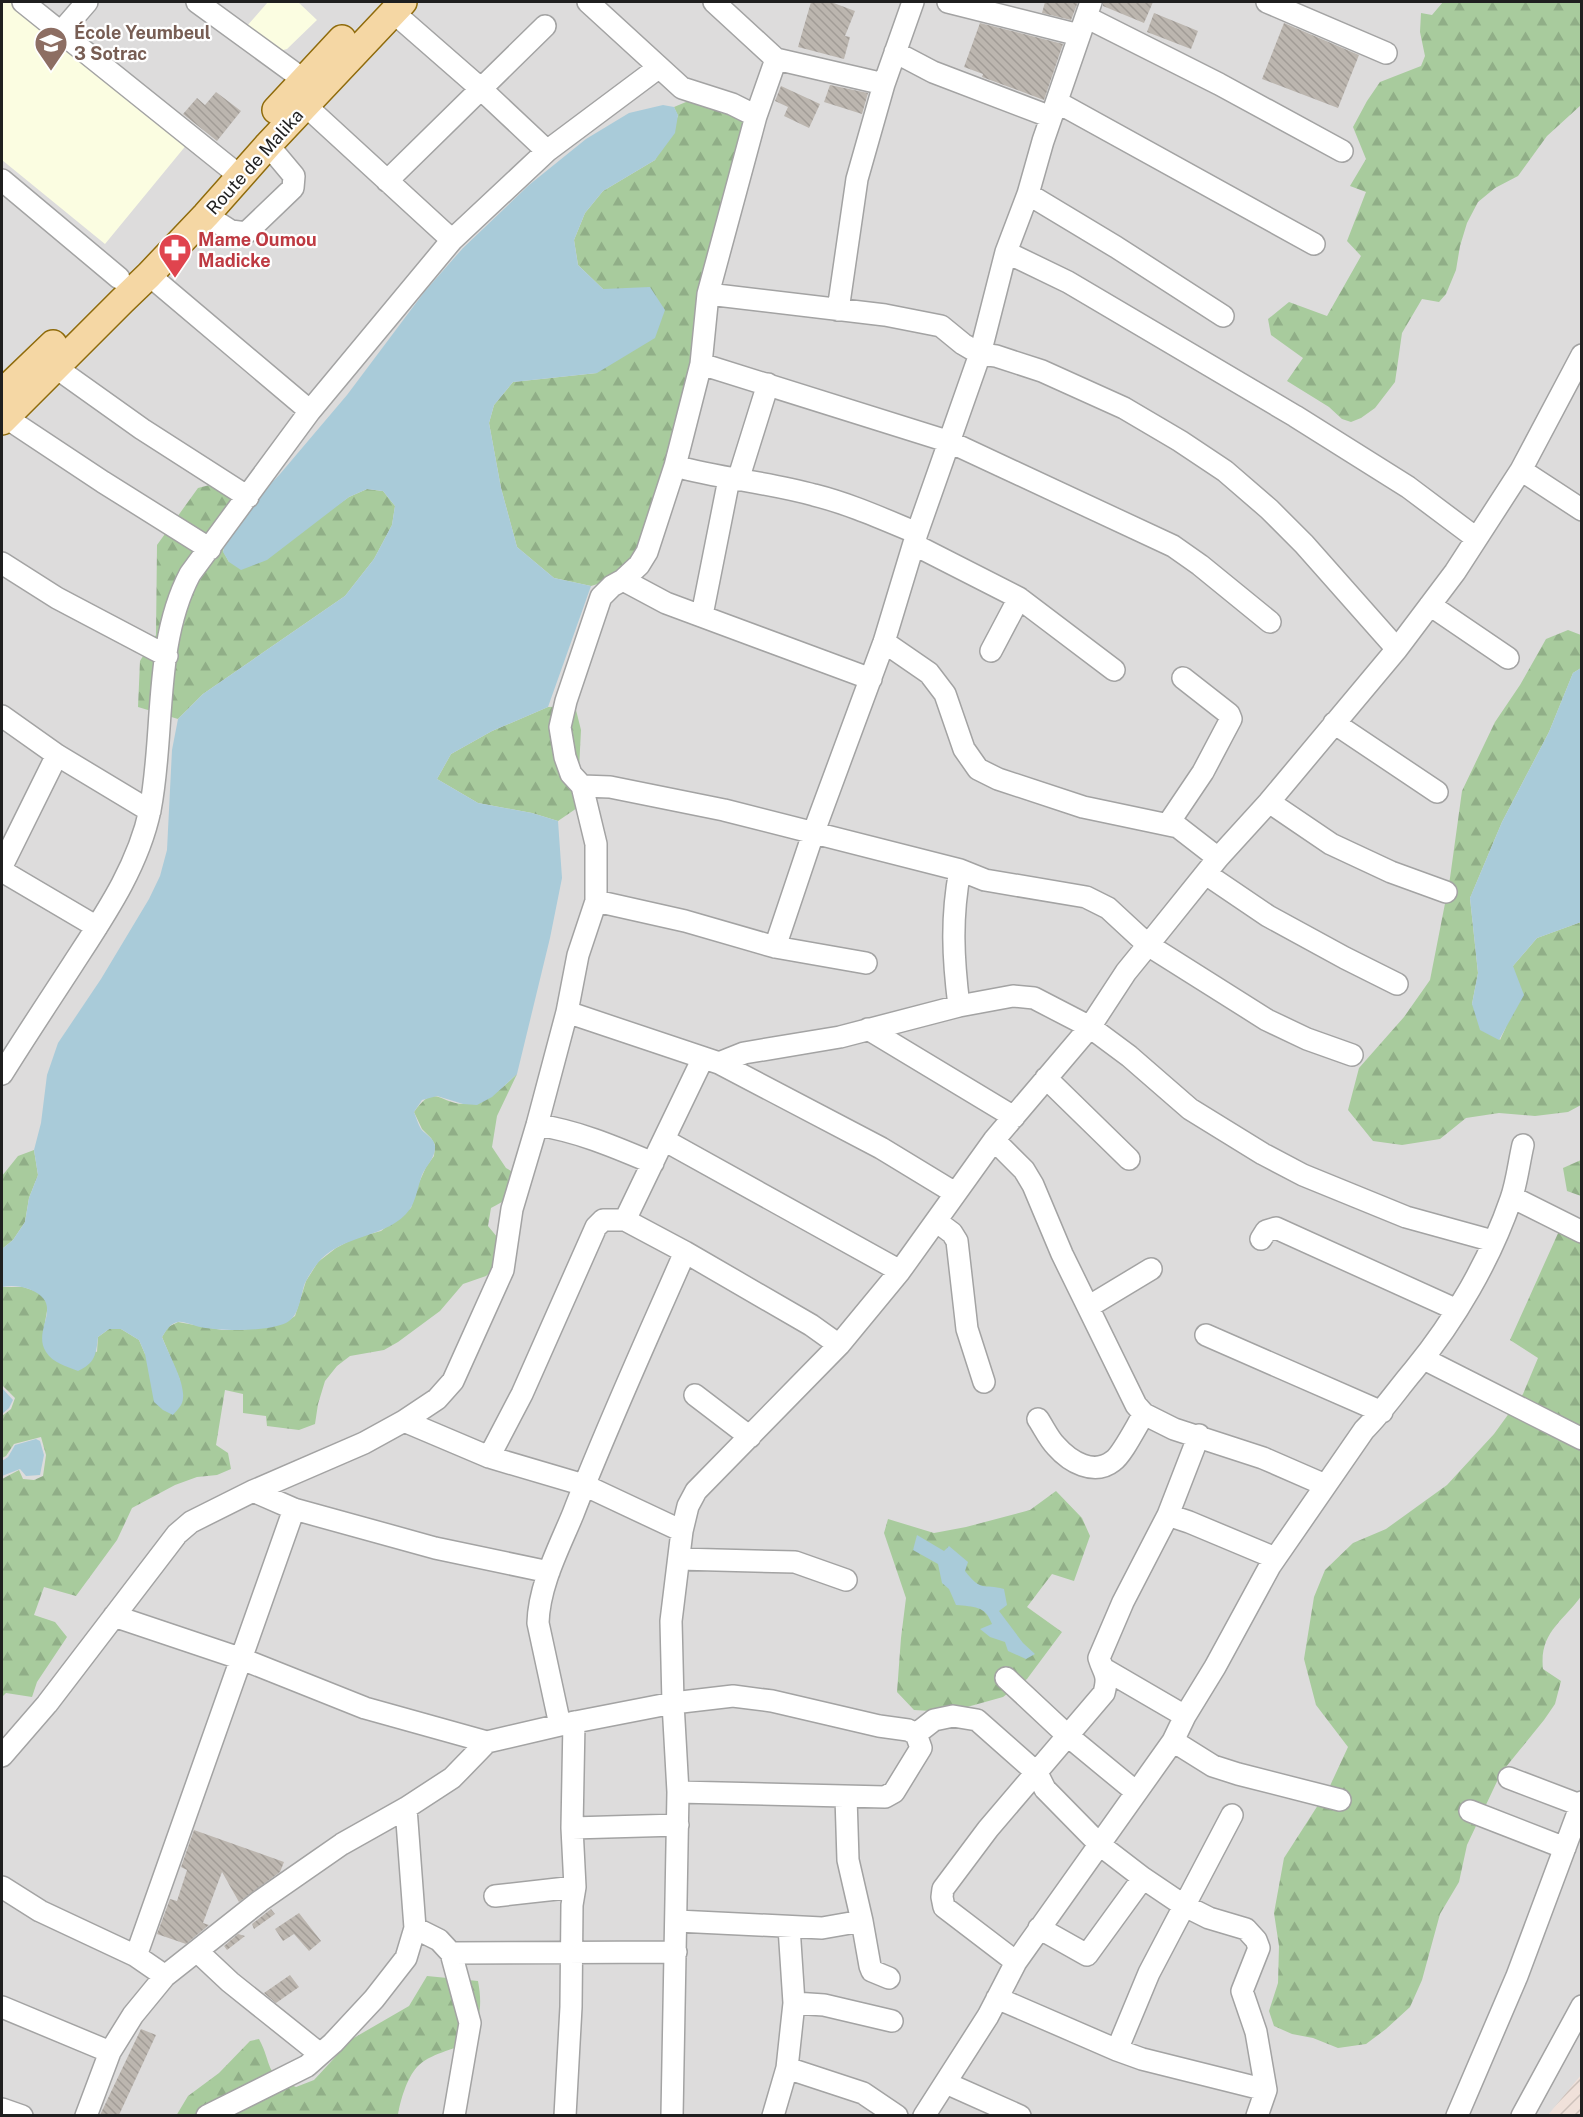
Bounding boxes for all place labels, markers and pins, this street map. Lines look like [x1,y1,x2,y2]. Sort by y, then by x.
place label: École Yeumbeul 3 Sotrac [74,21,211,64]
school or university icon: École Yeumbeul 3 Sotrac [33,25,69,72]
place label: Mame Oumou Madicke [198,229,317,271]
pharmacy icon: Mame Oumou Madicke [157,232,193,279]

